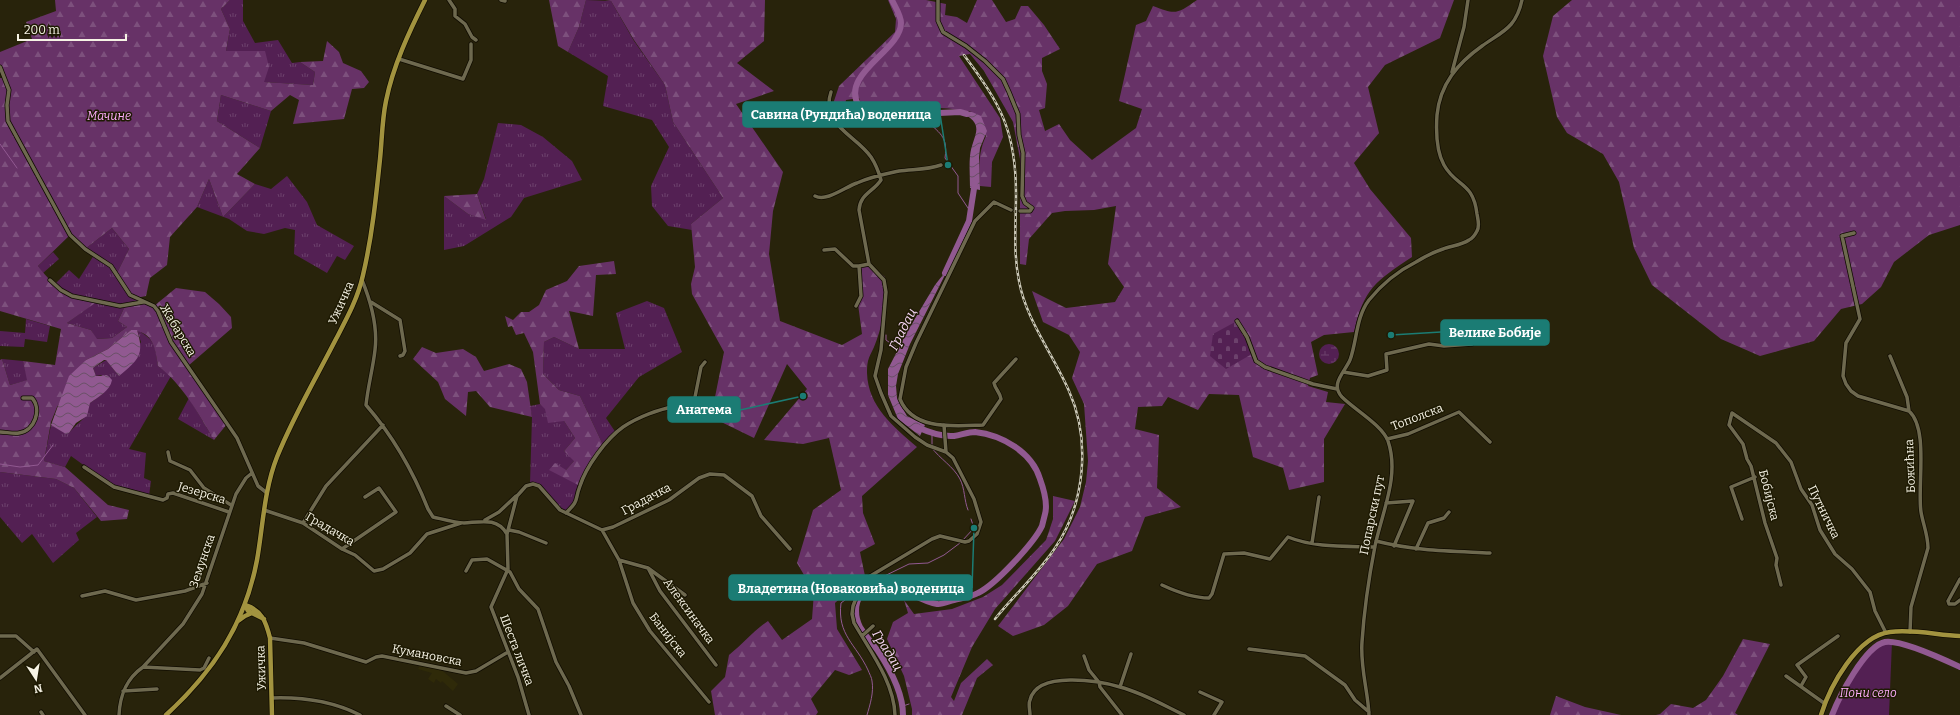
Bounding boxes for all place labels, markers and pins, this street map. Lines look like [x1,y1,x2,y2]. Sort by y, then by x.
callout: Савина (Рундића) воденица [743,102,940,127]
callout: Велике Бобије [1441,320,1549,345]
callout: Анатема [668,397,740,422]
callout: Владетина (Новаковића) воденица [729,575,972,600]

